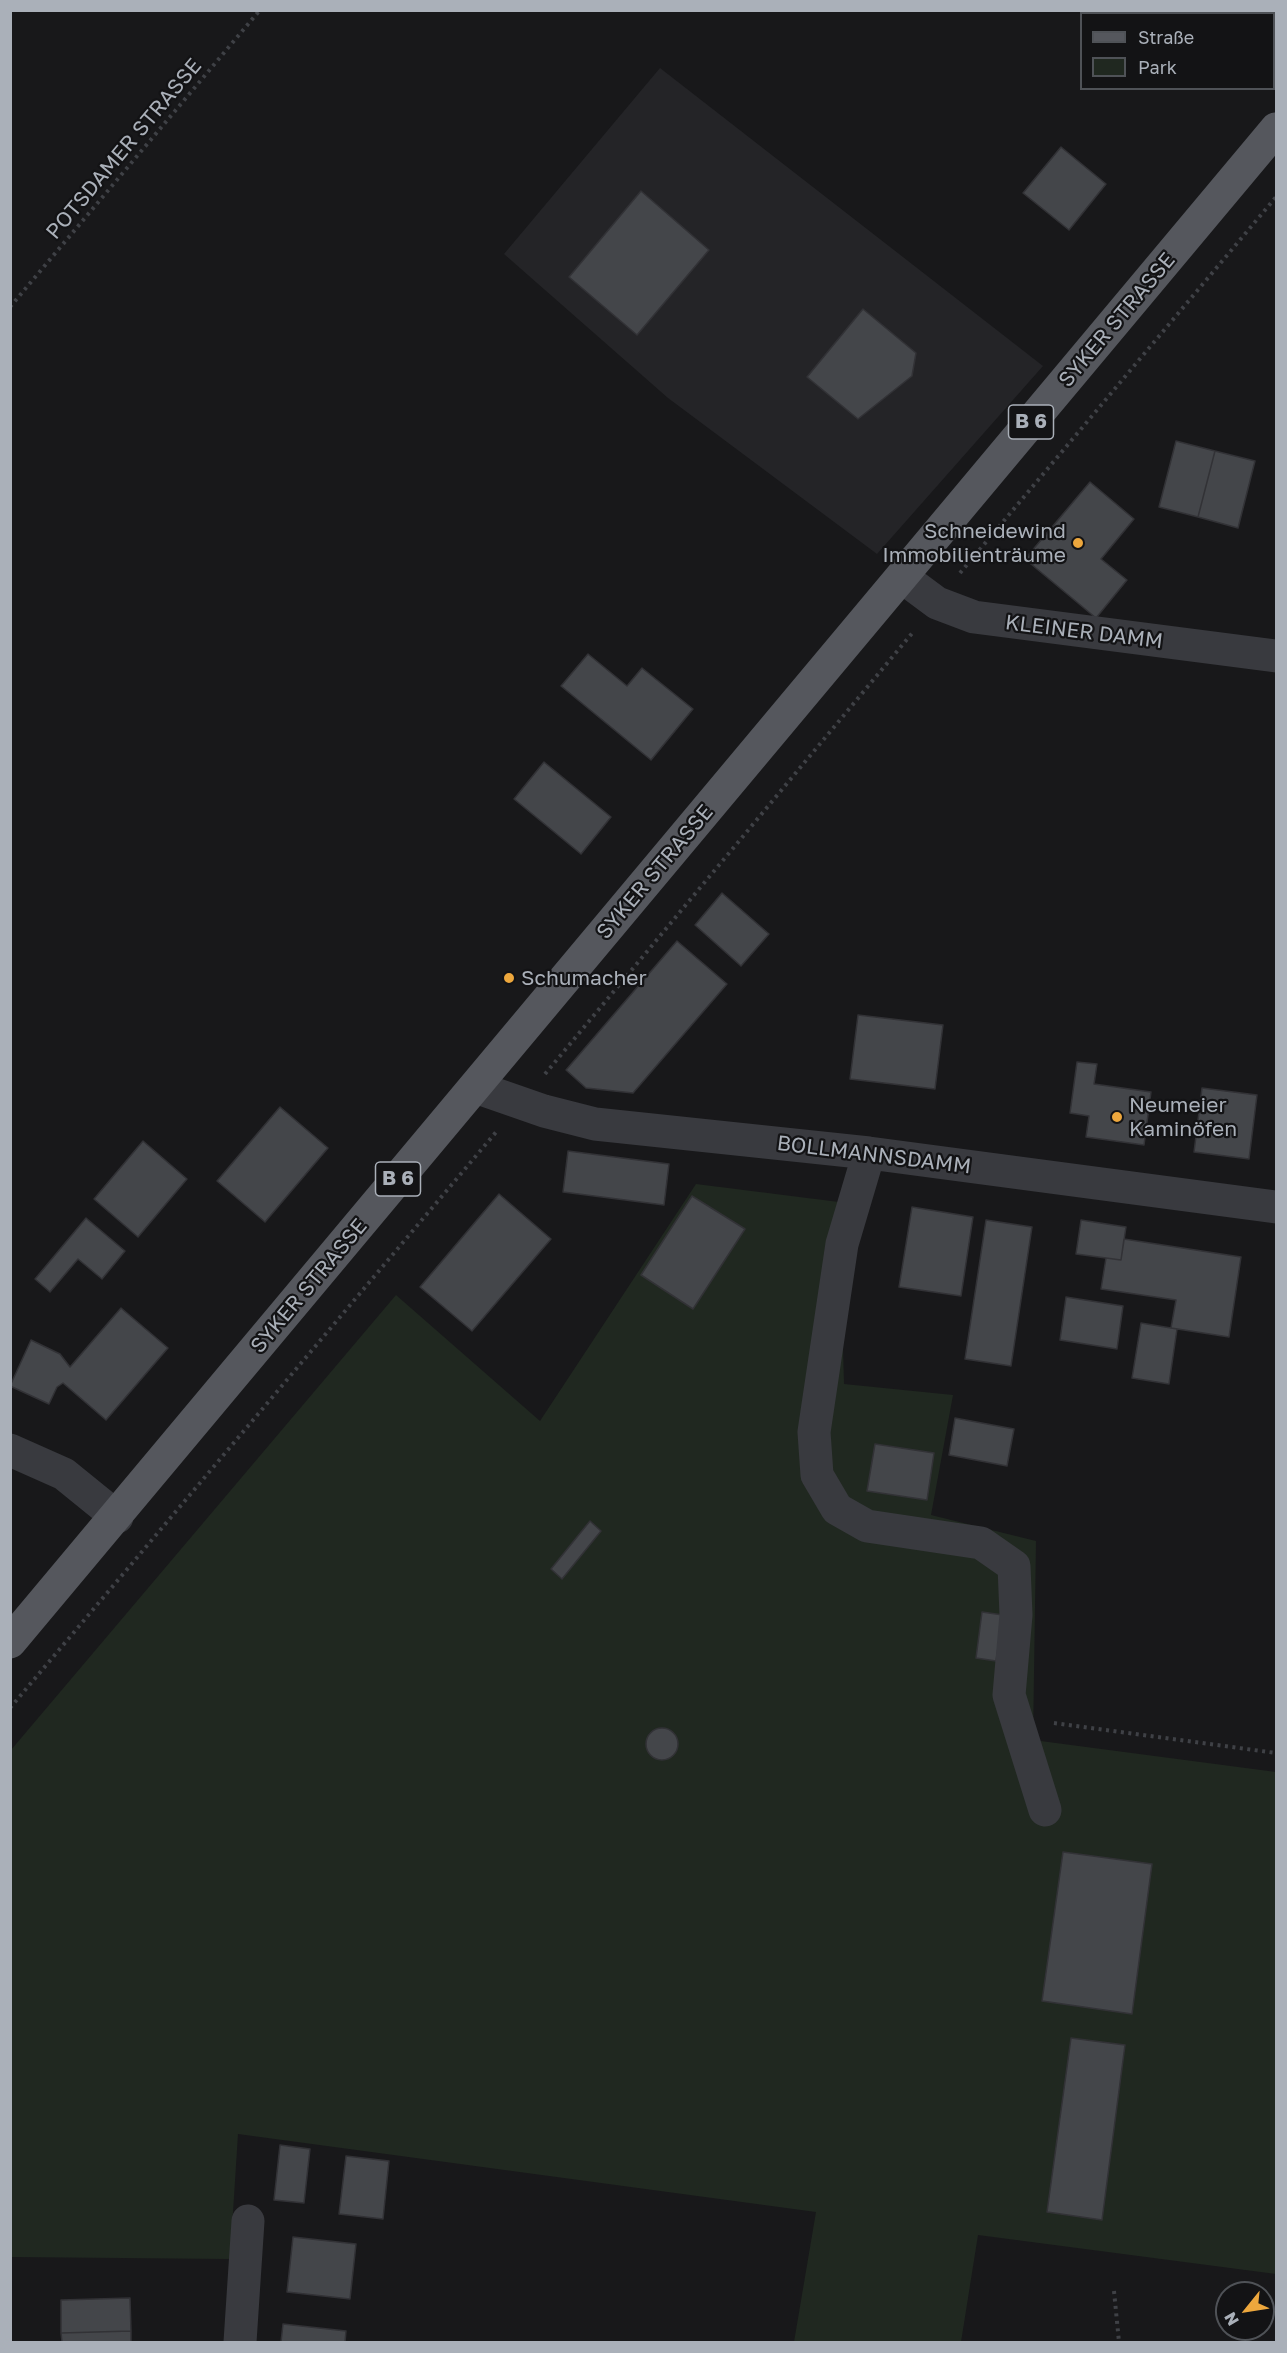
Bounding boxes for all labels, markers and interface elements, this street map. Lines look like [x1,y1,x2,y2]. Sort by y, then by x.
legend [1080,12,1275,90]
text: Straße [1138,26,1194,48]
street label: POTSDAMER STRASSE [41,54,207,244]
text: Park [1138,56,1177,78]
street label: SYKER STRASSE [1054,248,1180,392]
road number: B 6 [1008,405,1054,439]
place label: Schneidewind Immobilienträume [882,518,1066,568]
marker: Schneidewind Immobilienträume [1071,536,1085,550]
street label: KLEINER DAMM [1004,610,1164,654]
street label: SYKER STRASSE [592,800,718,944]
place label: Schumacher [521,965,647,991]
marker: Schumacher [502,971,516,985]
place label: Neumeier Kaminöfen [1129,1092,1237,1142]
marker: Neumeier Kaminöfen [1110,1110,1124,1124]
street label: BOLLMANNSDAMM [775,1131,973,1179]
road number: B 6 [376,1162,420,1196]
street label: SYKER STRASSE [246,1214,372,1358]
north arrow [1215,2281,1275,2341]
text: N [1219,2309,1243,2329]

